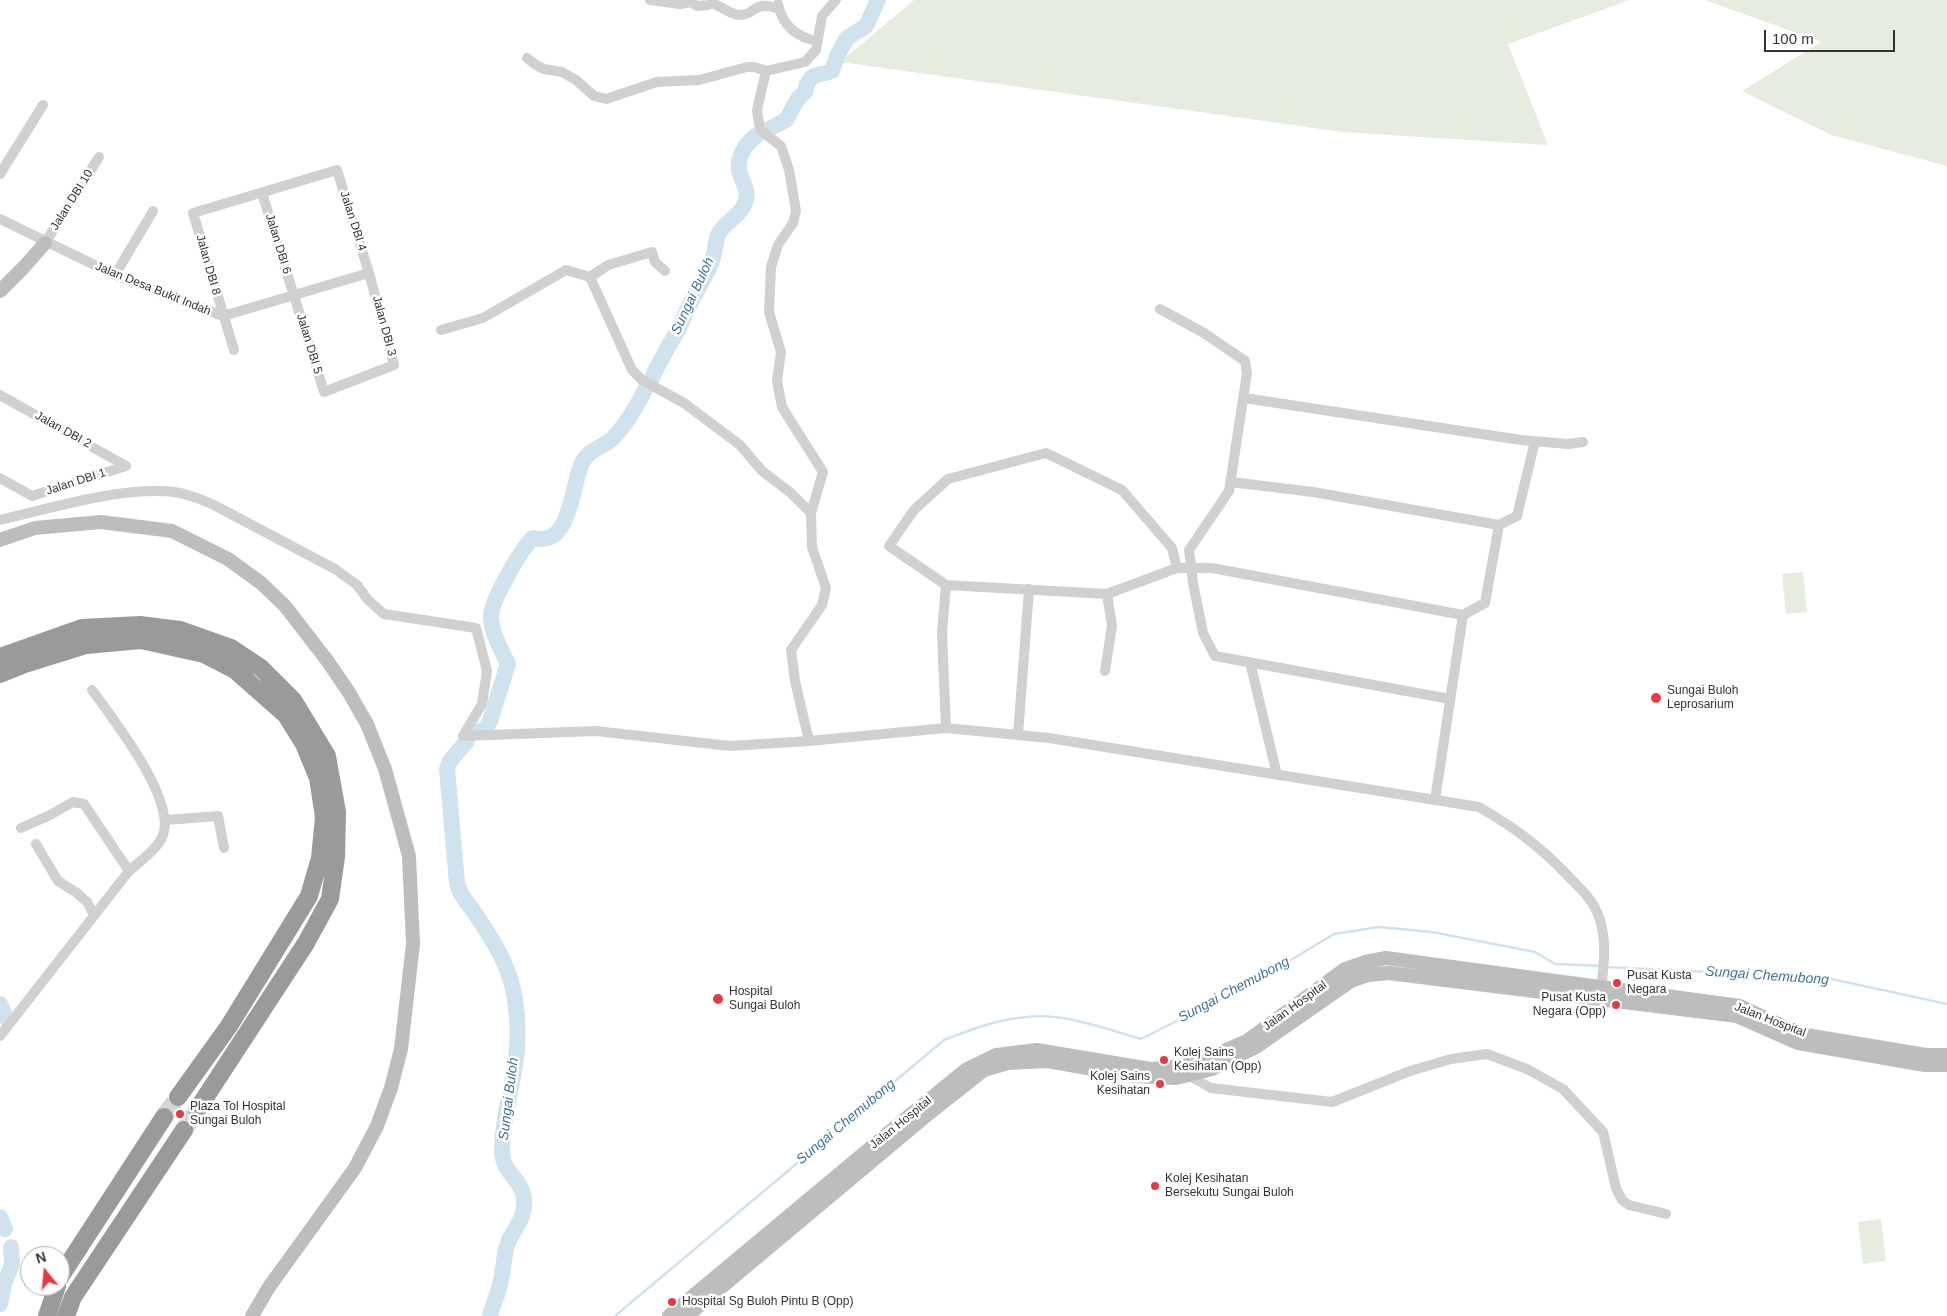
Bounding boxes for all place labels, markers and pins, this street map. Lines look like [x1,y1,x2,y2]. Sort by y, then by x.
place label: Sungai Buloh Leprosarium [1667,684,1738,712]
marker: Sungai Buloh Leprosarium [1649,691,1663,705]
place label: Pusat Kusta Negara [1627,969,1692,997]
marker: Pusat Kusta Negara [1611,977,1623,989]
place label: Hospital Sungai Buloh [729,985,800,1013]
place label: Pusat Kusta Negara (Opp) [1533,991,1606,1019]
marker: Hospital Sungai Buloh [711,992,725,1006]
marker: Pusat Kusta Negara (Opp) [1610,999,1622,1011]
place label: Kolej Sains Kesihatan (Opp) [1174,1046,1261,1074]
marker: Kolej Sains Kesihatan (Opp) [1158,1054,1170,1066]
place label: Kolej Sains Kesihatan [1090,1070,1150,1098]
marker: Kolej Sains Kesihatan [1154,1078,1166,1090]
place label: Plaza Tol Hospital Sungai Buloh [190,1100,285,1128]
marker: Plaza Tol Hospital Sungai Buloh [174,1108,186,1120]
place label: Kolej Kesihatan Bersekutu Sungai Buloh [1165,1172,1294,1200]
marker: Kolej Kesihatan Bersekutu Sungai Buloh [1149,1180,1161,1192]
place label: Hospital Sg Buloh Pintu B (Opp) [682,1295,853,1309]
marker: Hospital Sg Buloh Pintu B (Opp) [666,1296,678,1308]

